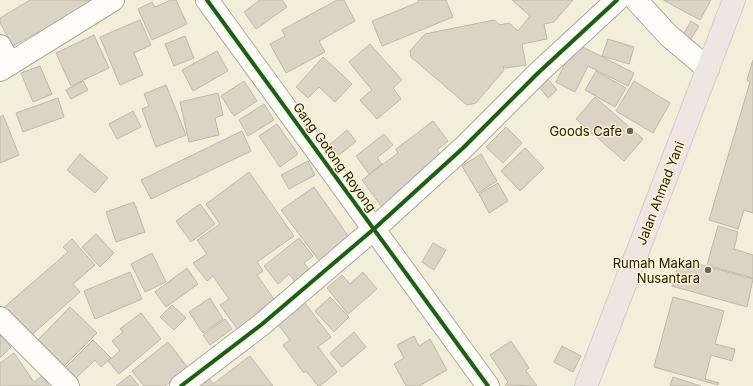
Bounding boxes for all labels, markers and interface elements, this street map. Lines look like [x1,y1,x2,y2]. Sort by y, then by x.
street label: Gang Gotong Royong [290,99,380,215]
place label: Goods Cafe [549,123,622,139]
marker: Goods Cafe [625,126,635,136]
street label: Jalan Ahmad Yani [633,139,687,247]
place label: Rumah Makan Nusantara [613,255,700,286]
marker: Rumah Makan Nusantara [703,265,713,275]

